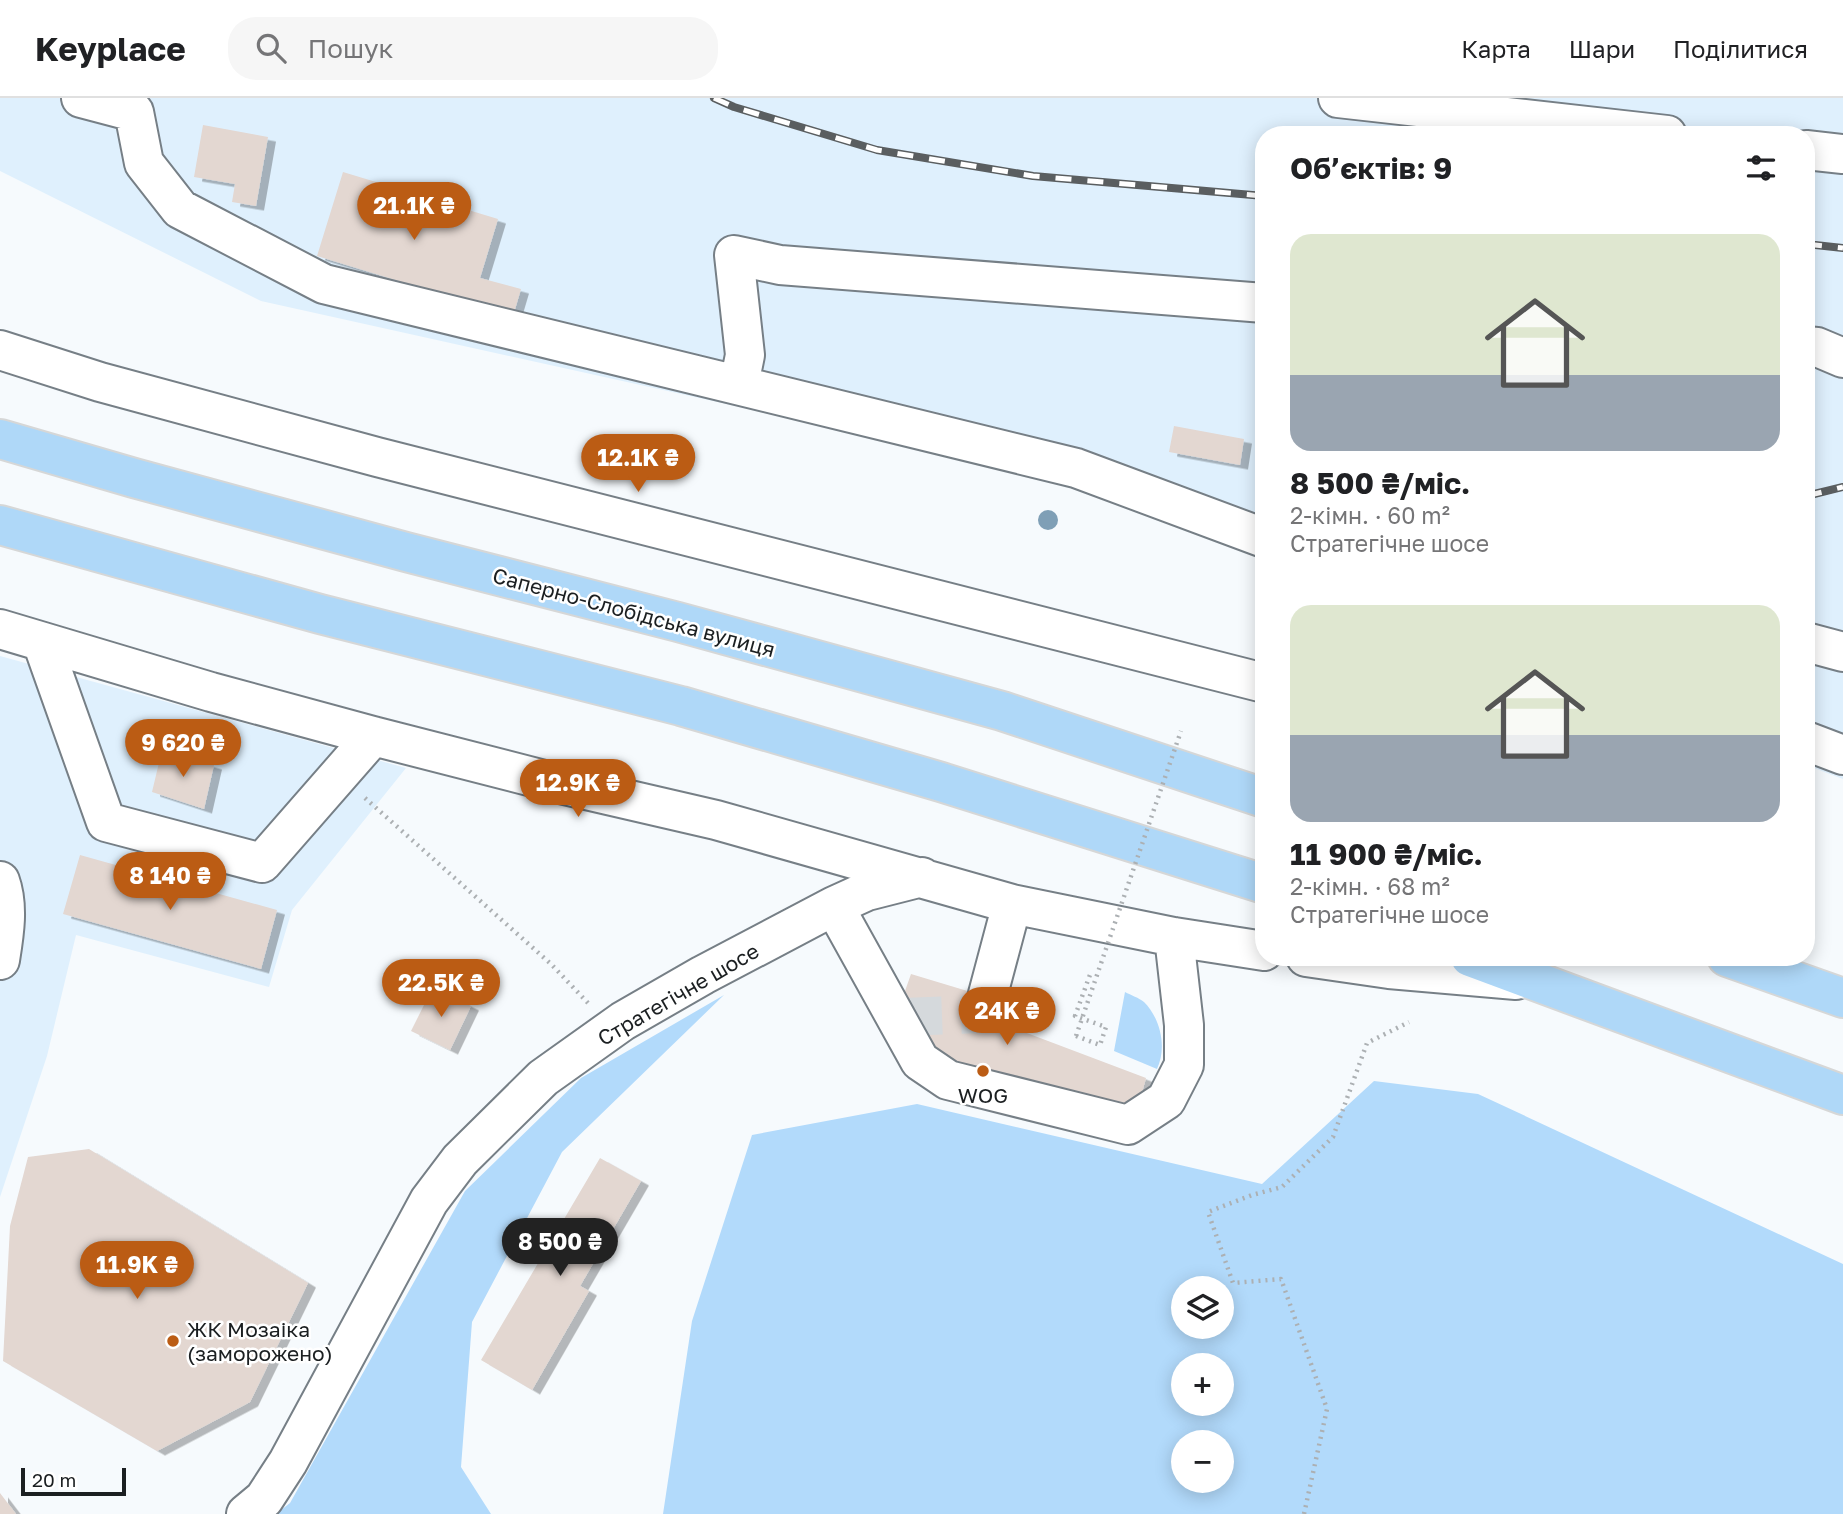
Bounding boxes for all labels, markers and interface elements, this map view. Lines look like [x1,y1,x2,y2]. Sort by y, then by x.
search box [228,17,718,80]
text: Keyplace [35,29,186,68]
icon: search [252,29,290,67]
text: Пошук [308,33,393,64]
text: Карта [1461,34,1531,63]
text: Шари [1569,34,1635,63]
text: Поділитися [1673,34,1808,63]
icon: filters [1742,149,1780,187]
text: Об’єктів: 9 [1290,150,1452,186]
pin: 21.1K ₴ [349,183,479,242]
text: 21.1K ₴ [373,191,455,219]
icon: home [1472,280,1598,406]
pin: 12.1K ₴ [573,434,703,494]
text: 12.1K ₴ [597,443,679,471]
text: 8 500 ₴/міс. [1290,465,1470,501]
text: 2-кімн. · 60 m² [1290,501,1450,529]
text: Стратегічне шосе [1290,529,1489,557]
street label: Саперно-Слобідська вулиця [490,562,778,662]
icon: home [1472,651,1598,777]
pin: 9 620 ₴ [118,720,248,779]
text: 9 620 ₴ [141,728,225,756]
pin: 12.9K ₴ [513,760,643,819]
text: 12.9K ₴ [536,768,620,796]
text: 11 900 ₴/міс. [1290,836,1483,872]
pin: 8 140 ₴ [105,852,235,912]
text: 8 140 ₴ [129,861,211,889]
text: 2-кімн. · 68 m² [1290,872,1450,900]
text: Стратегічне шосе [1290,900,1489,928]
street label: Стратегічне шосе [593,937,763,1051]
pin: 22.5K ₴ [376,960,506,1019]
text: 22.5K ₴ [398,968,484,996]
pin: 24K ₴ [958,988,1056,1047]
text: 24K ₴ [975,996,1039,1024]
marker: WOG [975,1063,991,1079]
place label: WOG [958,1082,1008,1108]
pin: 8 500 ₴ [495,1218,625,1278]
text: 8 500 ₴ [518,1227,602,1255]
pin: 11.9K ₴ [72,1242,202,1301]
text: 11.9K ₴ [96,1250,178,1278]
map controls [1171,1276,1234,1493]
button: layers [1171,1276,1234,1339]
place label: ЖК Мозаіка (заморожено) [187,1316,333,1366]
marker: ЖК Мозаіка (заморожено) [165,1333,181,1349]
button: + [1171,1353,1234,1416]
button: − [1171,1430,1234,1493]
scale bar [21,1465,126,1497]
text: 20 m [32,1468,76,1491]

